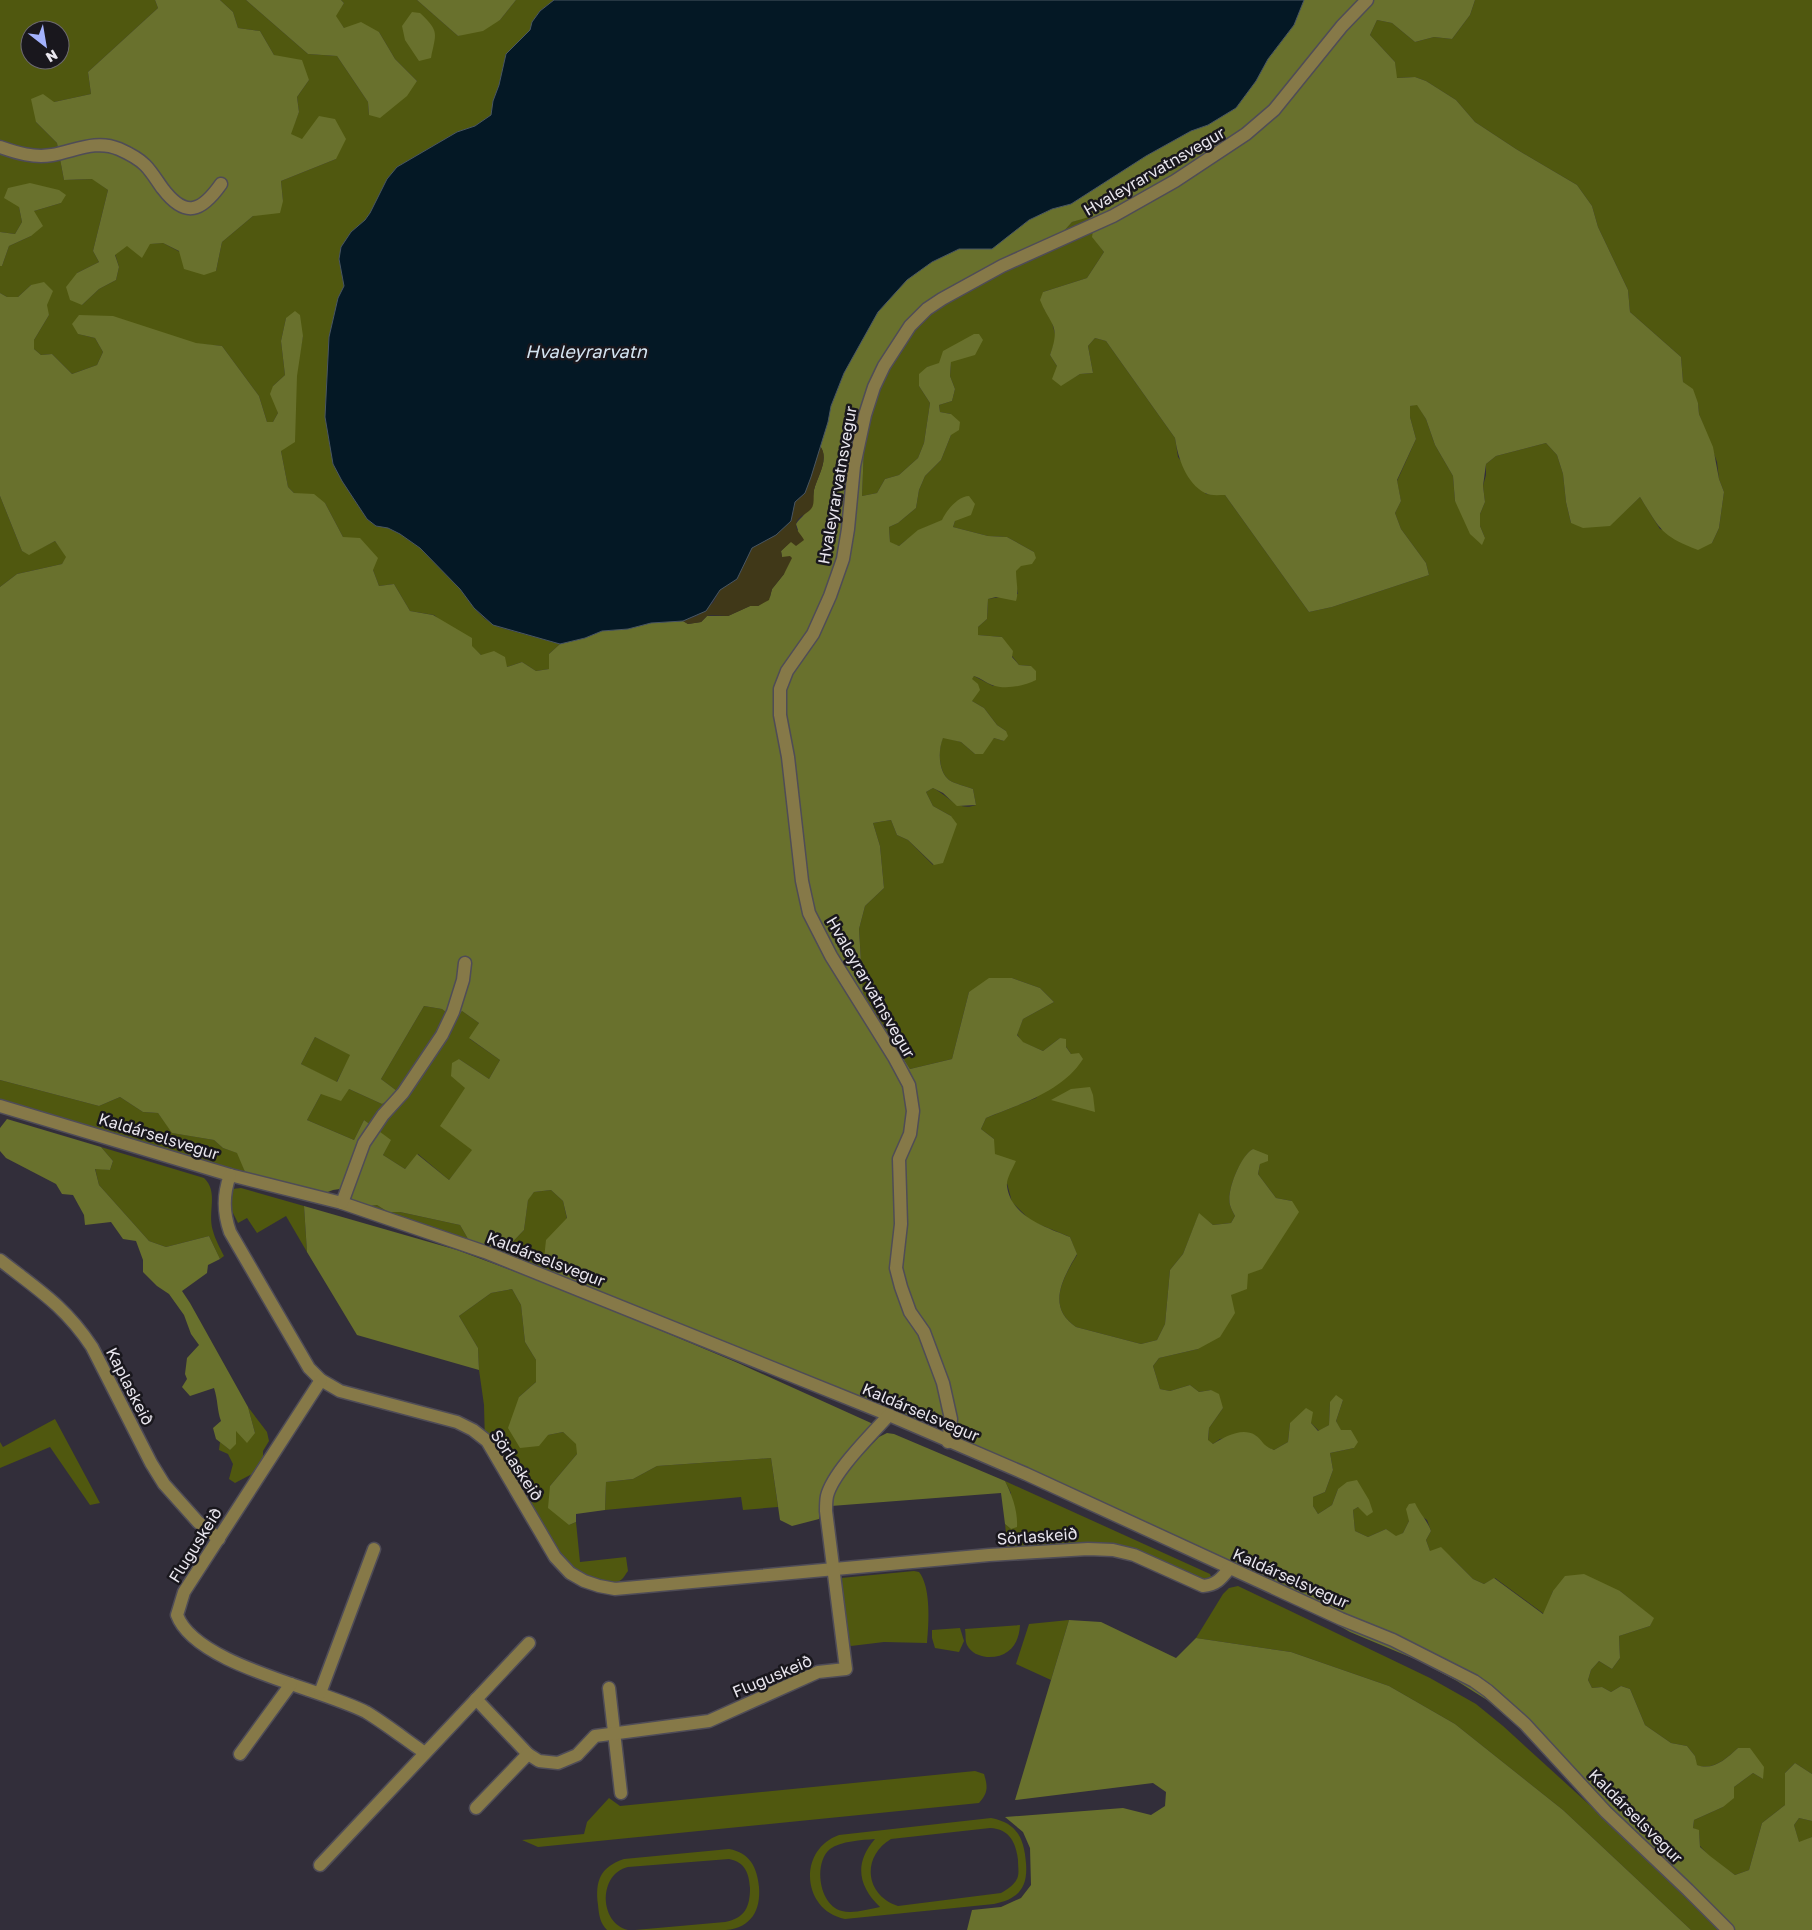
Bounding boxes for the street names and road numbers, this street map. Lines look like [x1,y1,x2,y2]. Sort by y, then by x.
street label: Hvaleyrarvatnsvegur [1080,122,1228,220]
street label: Hvaleyrarvatnsvegur [813,404,861,566]
street label: Hvaleyrarvatnsvegur [822,913,920,1061]
street label: Kaldárselsvegur [96,1108,222,1164]
street label: Kaldárselsvegur [484,1227,608,1291]
street label: Kaplaskeið [102,1344,158,1428]
street label: Kaldárselsvegur [860,1378,982,1446]
street label: Sörlaskeið [487,1426,547,1504]
street label: Fluguskeið [164,1504,226,1586]
street label: Sörlaskeið [996,1523,1078,1549]
street label: Kaldárselsvegur [1230,1543,1352,1613]
street label: Fluguskeið [729,1650,815,1702]
street label: Kaldárselsvegur [1585,1765,1687,1867]

